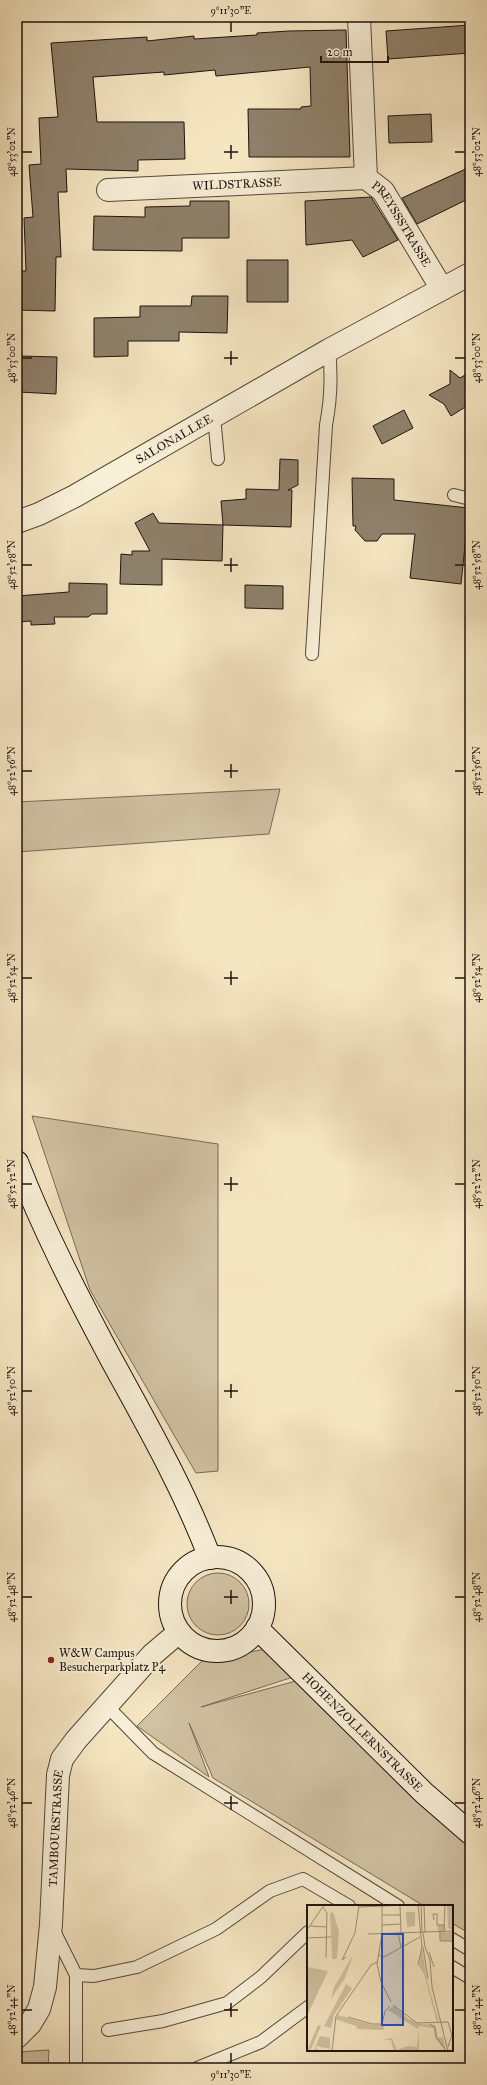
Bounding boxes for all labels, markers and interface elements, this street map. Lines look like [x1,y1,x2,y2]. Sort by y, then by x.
text: 9°11'30"E [210,5,252,17]
scale bar [321,38,388,64]
text: 20 m [327,45,353,59]
text: 48°53'02"N [6,127,18,177]
text: 48°53'02"N [471,127,483,177]
street label: WILDSTRASSE [192,175,282,193]
street label: PREYSSSTRASSE [369,178,434,270]
text: 48°53'00"N [6,332,18,383]
text: 48°53'00"N [471,332,483,383]
street label: SALONALLEE [133,411,215,467]
text: 48°52'58"N [6,540,18,590]
text: 48°52'58"N [471,540,483,590]
text: 48°52'56"N [6,746,18,796]
text: 48°52'56"N [471,746,483,796]
text: 48°52'54"N [6,953,18,1003]
text: 48°52'54"N [471,953,483,1003]
text: 48°52'52"N [6,1159,18,1209]
text: 48°52'52"N [471,1159,483,1209]
text: 48°52'50"N [6,1365,18,1416]
text: 48°52'50"N [471,1365,483,1416]
text: 48°52'48"N [6,1571,18,1622]
text: 48°52'48"N [471,1571,483,1622]
place label: W&W Campus Besucherparkplatz P4 [59,1646,165,1674]
marker: W&W Campus Besucherparkplatz P4 [46,1655,56,1665]
street label: HOHENZOLLERNSTRASSE [299,1669,426,1795]
street label: TAMBOURSTRASSE [46,1767,66,1887]
text: 48°52'46"N [6,1777,18,1828]
text: 48°52'46"N [471,1777,483,1828]
inset map [307,1905,453,2051]
text: 48°52'44"N [6,1984,18,2035]
text: 48°52'44"N [471,1984,483,2035]
text: 9°11'30"E [210,2069,252,2081]

